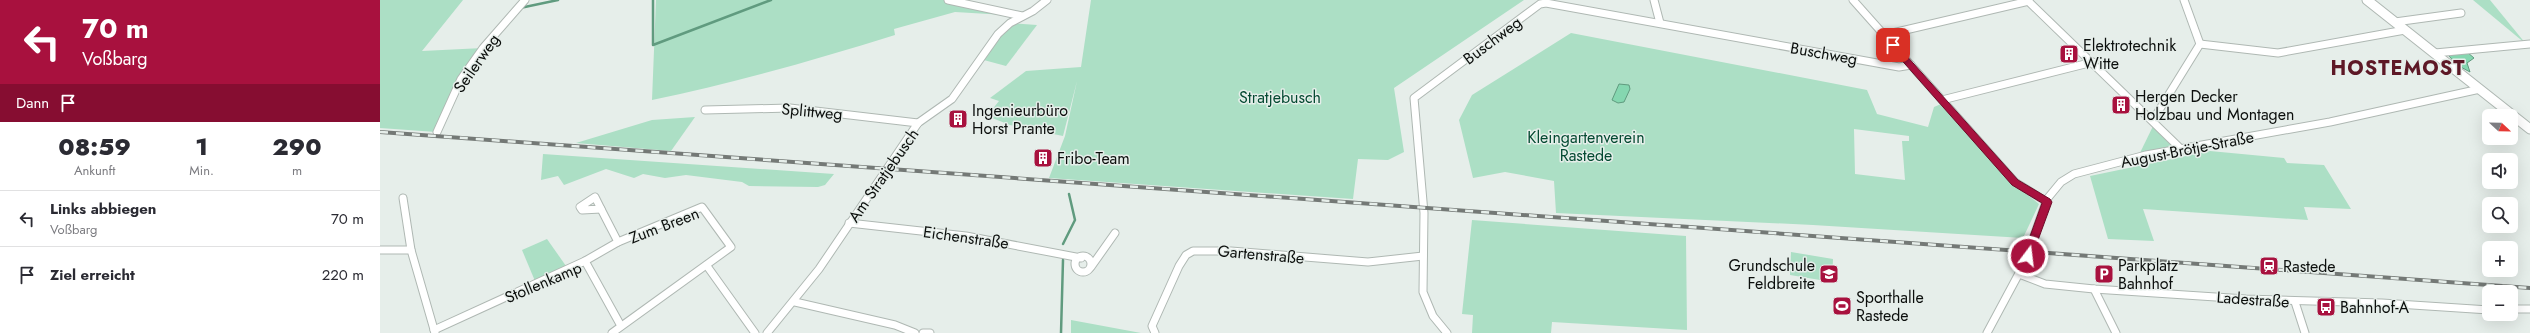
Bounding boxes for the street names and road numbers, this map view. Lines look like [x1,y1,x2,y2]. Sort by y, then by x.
street label: Buschweg [1458,11,1526,70]
street label: Seilerweg [448,29,505,97]
street label: Buschweg [1789,36,1859,71]
street label: Splittweg [780,97,844,126]
street label: Am Stratjebusch [843,124,924,227]
street label: August-Brötje-Straße [2119,125,2256,174]
street label: Zum Breen [626,202,702,249]
street label: Eichenstraße [922,220,1010,255]
street label: Gartenstraße [1217,239,1305,270]
street label: Stollenkamp [501,256,585,309]
street label: Ladestraße [2216,285,2290,314]

